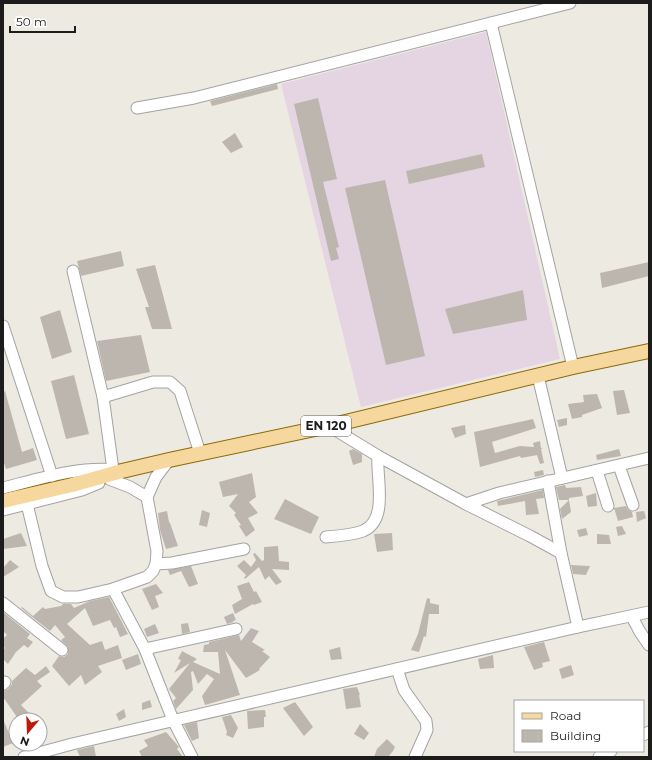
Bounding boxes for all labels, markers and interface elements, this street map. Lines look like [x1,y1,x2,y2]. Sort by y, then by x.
scale bar [10,8,75,34]
text: 50 m [16,14,47,29]
road number: EN 120 [301,416,351,436]
legend [514,700,644,752]
text: Road [550,708,581,723]
north arrow [8,712,48,752]
text: Building [550,728,601,743]
text: N [18,733,31,750]

